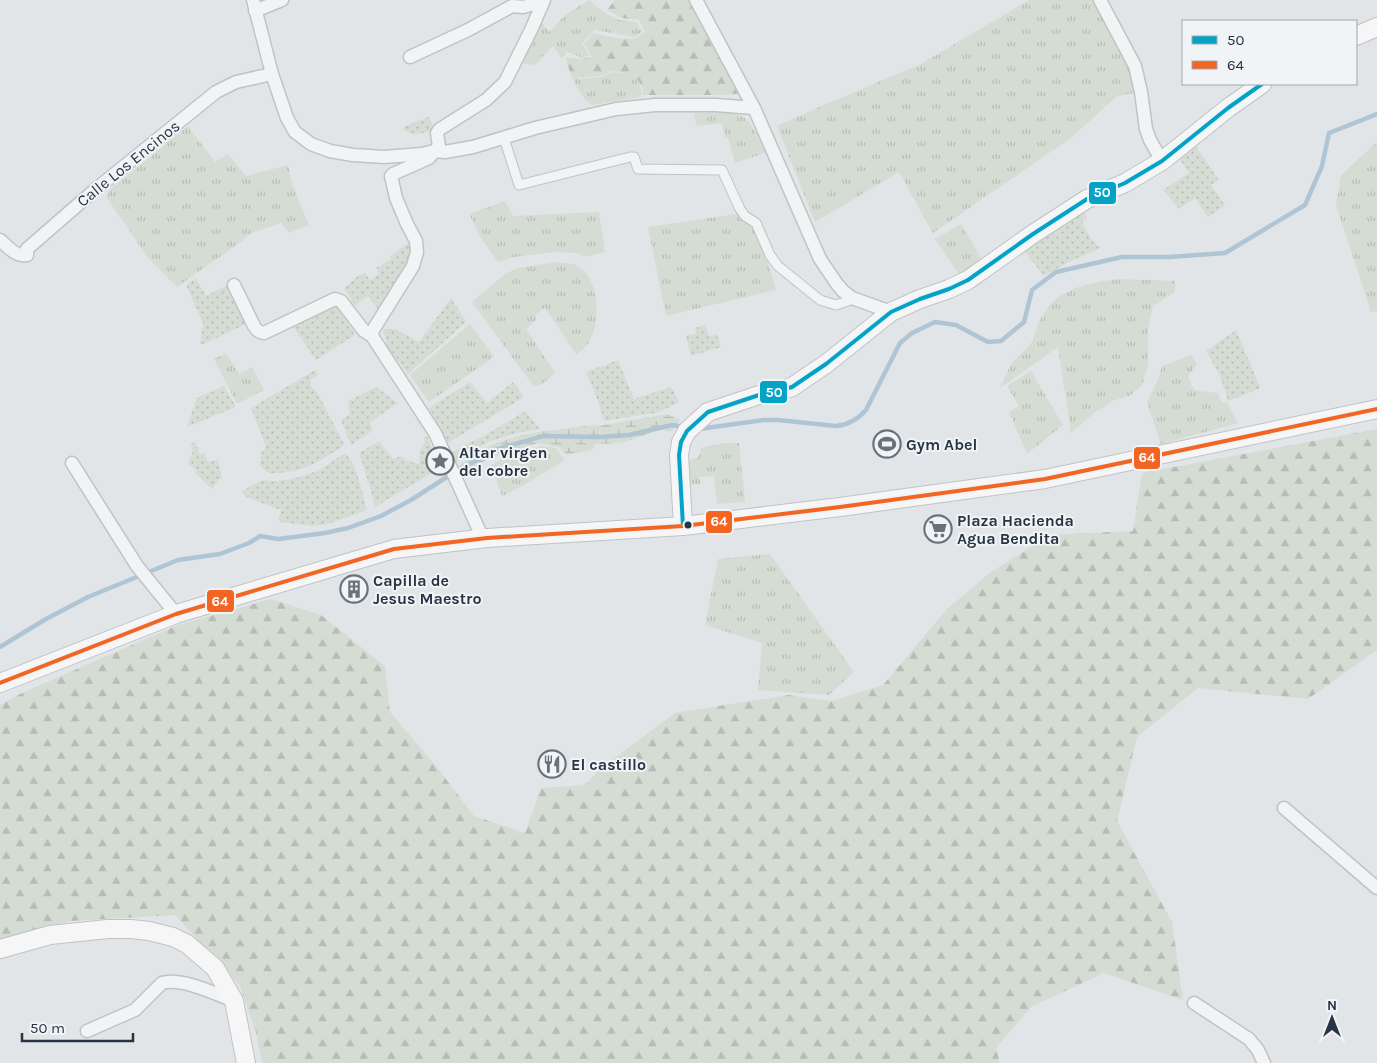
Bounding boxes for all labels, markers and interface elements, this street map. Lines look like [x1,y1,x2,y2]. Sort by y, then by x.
legend [1182,20,1357,85]
text: 50 [1227,31,1244,49]
text: 64 [1227,56,1245,74]
street label: Calle Los Encinos [73,116,183,211]
line badge: 50 [1088,181,1117,205]
text: 50 [1093,184,1111,201]
line badge: 50 [759,380,788,404]
text: 50 [765,384,783,401]
sports icon: Gym Abel [872,429,902,459]
place label: Gym Abel [906,435,977,454]
place label: Altar virgen del cobre [459,443,547,480]
place icon: Altar virgen del cobre [425,446,455,476]
line badge: 64 [1133,446,1161,470]
text: 64 [1139,449,1156,466]
line badge: 64 [705,510,733,534]
place label: Plaza Hacienda Agua Bendita [957,511,1074,548]
text: 64 [711,513,728,530]
supermarket icon: Plaza Hacienda Agua Bendita [923,514,953,544]
unlabelled marker [683,520,693,530]
place label: Capilla de Jesus Maestro [373,571,481,608]
building icon: Capilla de Jesus Maestro [339,574,369,604]
line badge: 64 [206,589,235,613]
text: 64 [212,593,229,610]
restaurant icon: El castillo [537,749,567,779]
place label: El castillo [571,755,646,774]
north arrow [1307,993,1357,1043]
text: N [1327,997,1337,1014]
scale bar [22,1010,134,1042]
text: 50 m [30,1019,65,1037]

